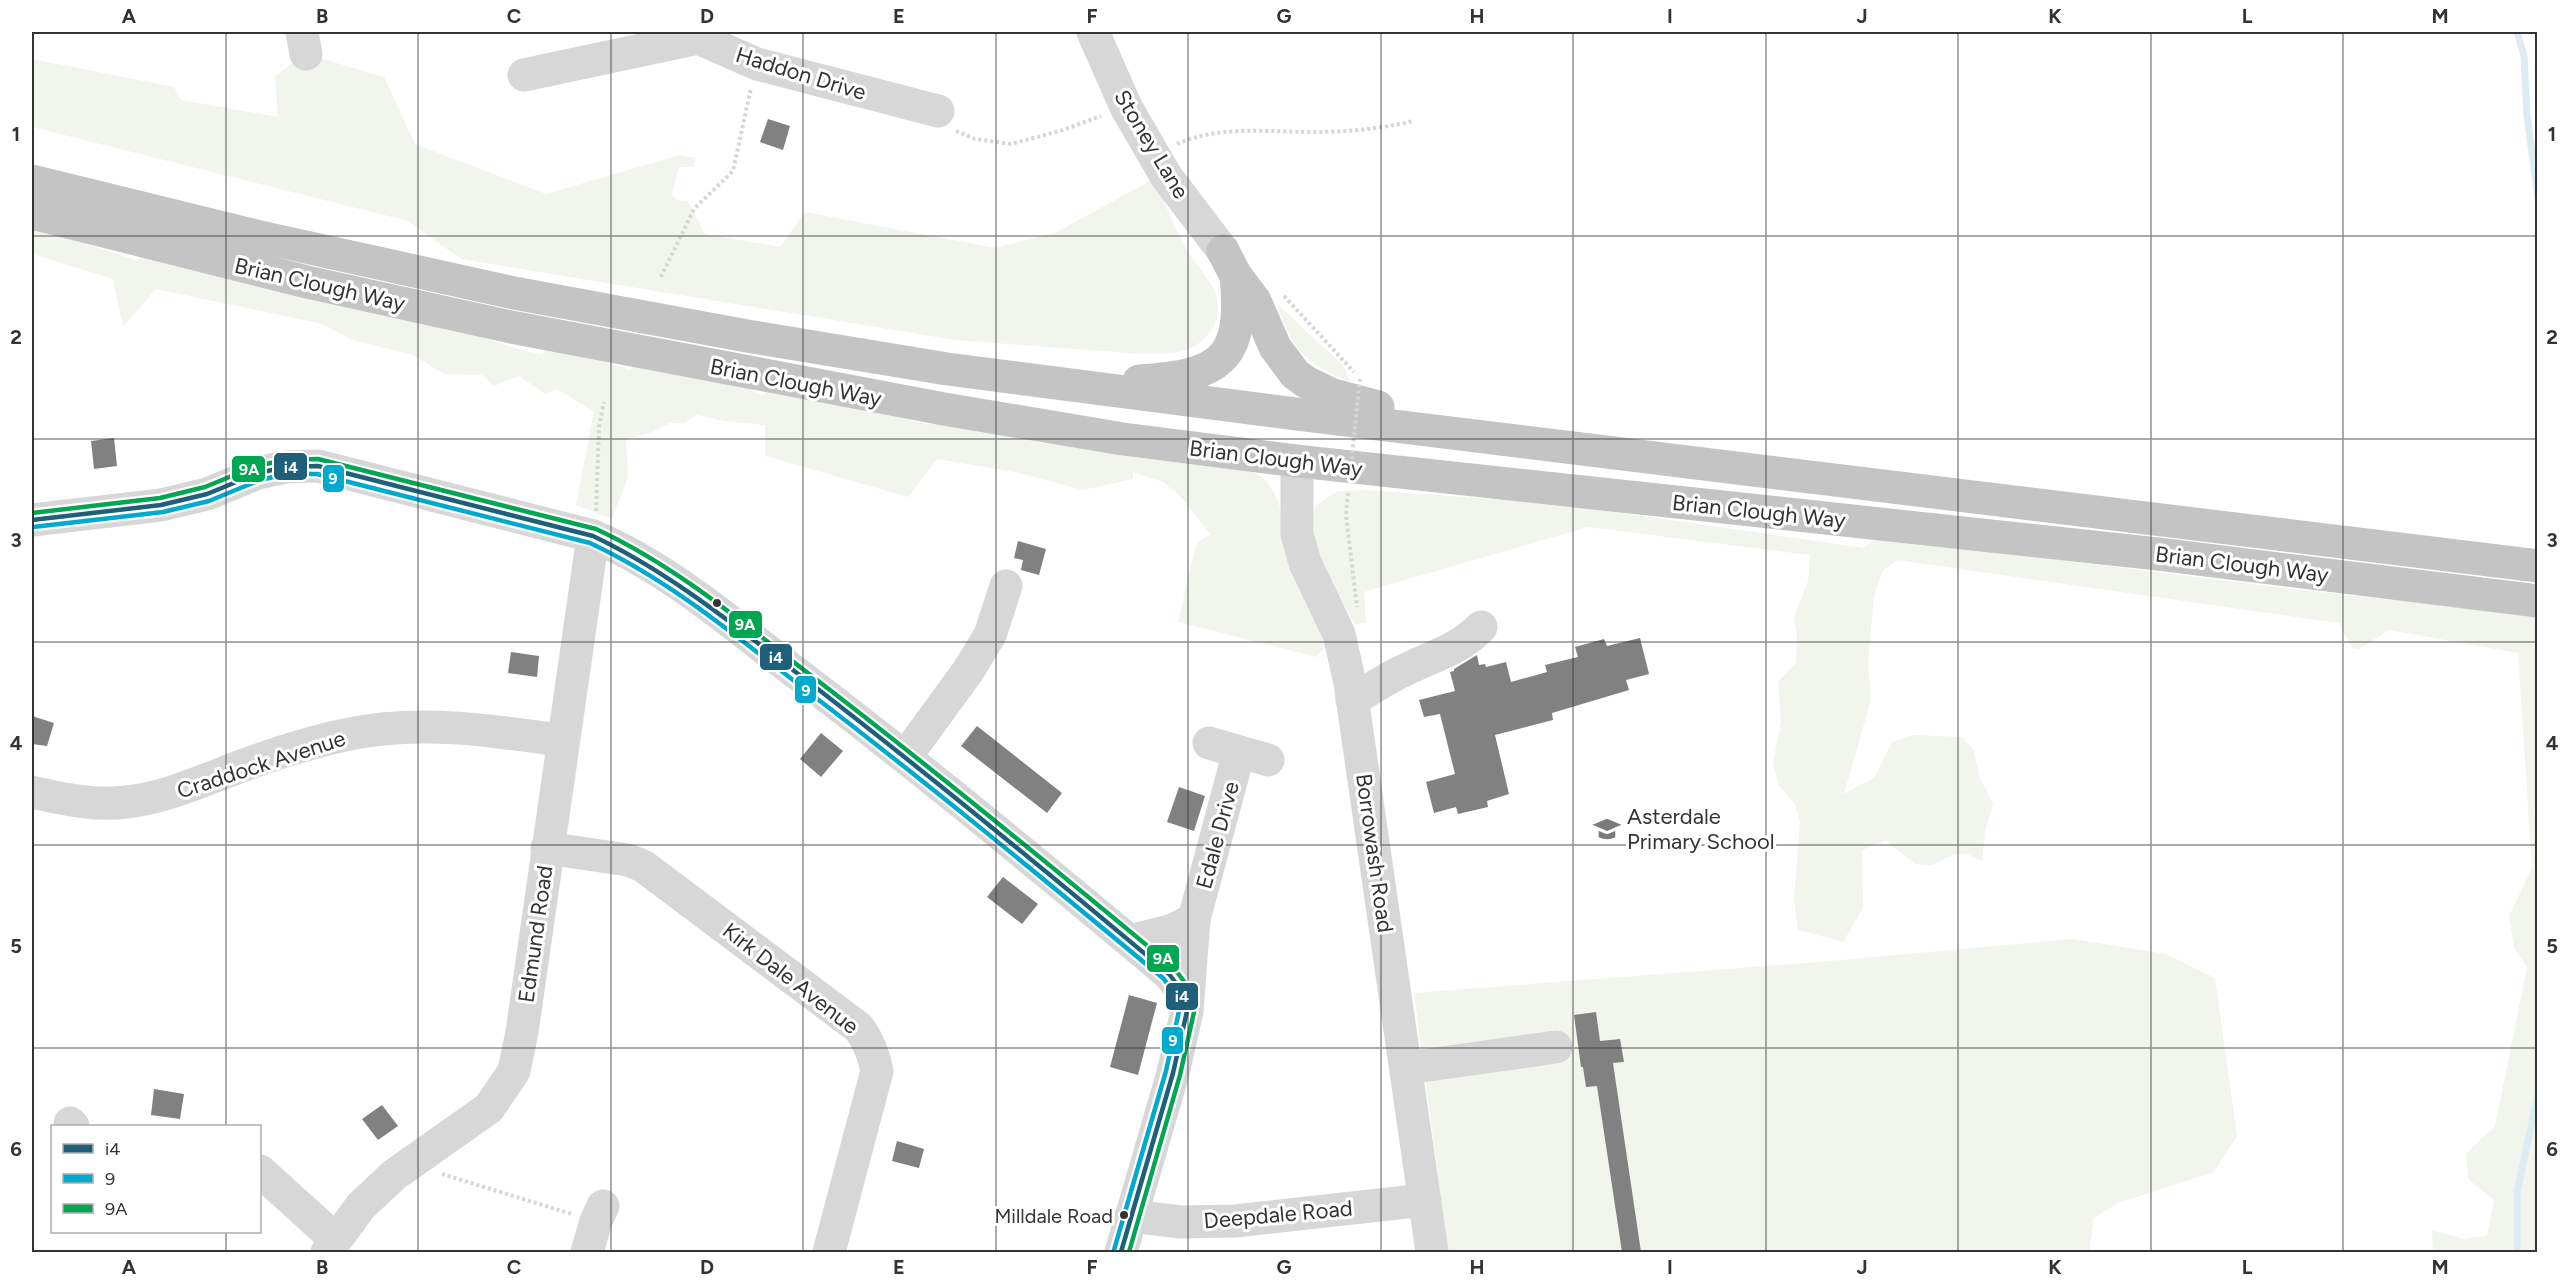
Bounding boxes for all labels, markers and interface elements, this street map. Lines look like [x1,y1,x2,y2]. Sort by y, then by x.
text: A [122,4,137,28]
text: B [316,4,328,28]
text: C [507,4,521,28]
text: D [700,4,714,28]
text: E [893,4,905,28]
text: F [1086,4,1098,28]
text: G [1277,4,1292,28]
text: H [1470,4,1485,28]
text: I [1667,4,1673,28]
text: J [1856,4,1868,28]
text: K [2048,4,2062,28]
text: L [2242,4,2253,28]
text: M [2431,4,2449,28]
street label: Haddon Drive [732,41,869,106]
street label: Stoney Lane [1108,85,1195,204]
text: 1 [12,122,20,146]
text: 1 [2548,122,2556,146]
street label: Brian Clough Way [232,252,408,317]
text: 2 [10,325,22,349]
text: 2 [2546,325,2558,349]
street label: Brian Clough Way [708,353,884,412]
street label: Brian Clough Way [1188,434,1364,483]
line badge: i4 [273,452,308,481]
line badge: 9A [231,455,266,483]
text: i4 [284,458,298,477]
text: 9A [239,460,260,479]
line badge: 9 [322,464,345,493]
text: 9 [328,469,338,488]
street label: Brian Clough Way [1671,489,1847,534]
text: 3 [10,528,22,552]
text: 3 [2546,528,2558,552]
street label: Brian Clough Way [2154,540,2330,589]
unlabelled marker [711,597,723,609]
line badge: 9A [728,610,763,639]
text: 9A [735,615,756,634]
line badge: i4 [759,643,793,671]
text: i4 [769,648,783,667]
line badge: 9 [794,675,817,704]
text: 9 [801,681,811,700]
street label: Craddock Avenue [174,725,349,804]
text: 4 [10,731,23,755]
text: 4 [2546,731,2559,755]
street label: Borrowash Road [1350,772,1399,934]
street label: Edale Drive [1190,778,1245,892]
place label: Asterdale Primary School [1627,803,1775,855]
school or university icon: Asterdale Primary School [1592,814,1622,844]
street label: Edmund Road [513,864,558,1004]
street label: Kirk Dale Avenue [717,917,864,1040]
text: 5 [10,934,22,958]
text: 5 [2546,934,2558,958]
line badge: 9A [1146,944,1180,973]
text: 9A [1153,949,1174,968]
line badge: i4 [1165,982,1199,1011]
text: i4 [1175,987,1189,1006]
line badge: 9 [1161,1026,1184,1055]
text: 9 [1168,1031,1178,1050]
legend [51,1125,261,1233]
text: 6 [10,1137,22,1161]
text: 6 [2546,1137,2558,1161]
text: i4 [105,1138,120,1160]
text: 9 [105,1168,115,1190]
street label: Deepdale Road [1203,1195,1354,1234]
text: 9A [105,1198,127,1220]
place label: Milldale Road [994,1204,1113,1228]
marker: Milldale Road [1118,1209,1130,1221]
text: A [122,1255,137,1279]
text: B [316,1255,328,1279]
text: C [507,1255,521,1279]
text: D [700,1255,714,1279]
text: E [893,1255,905,1279]
text: F [1086,1255,1098,1279]
text: G [1277,1255,1292,1279]
text: H [1470,1255,1485,1279]
text: I [1667,1255,1673,1279]
text: J [1856,1255,1868,1279]
text: K [2048,1255,2062,1279]
text: L [2242,1255,2253,1279]
text: M [2431,1255,2449,1279]

